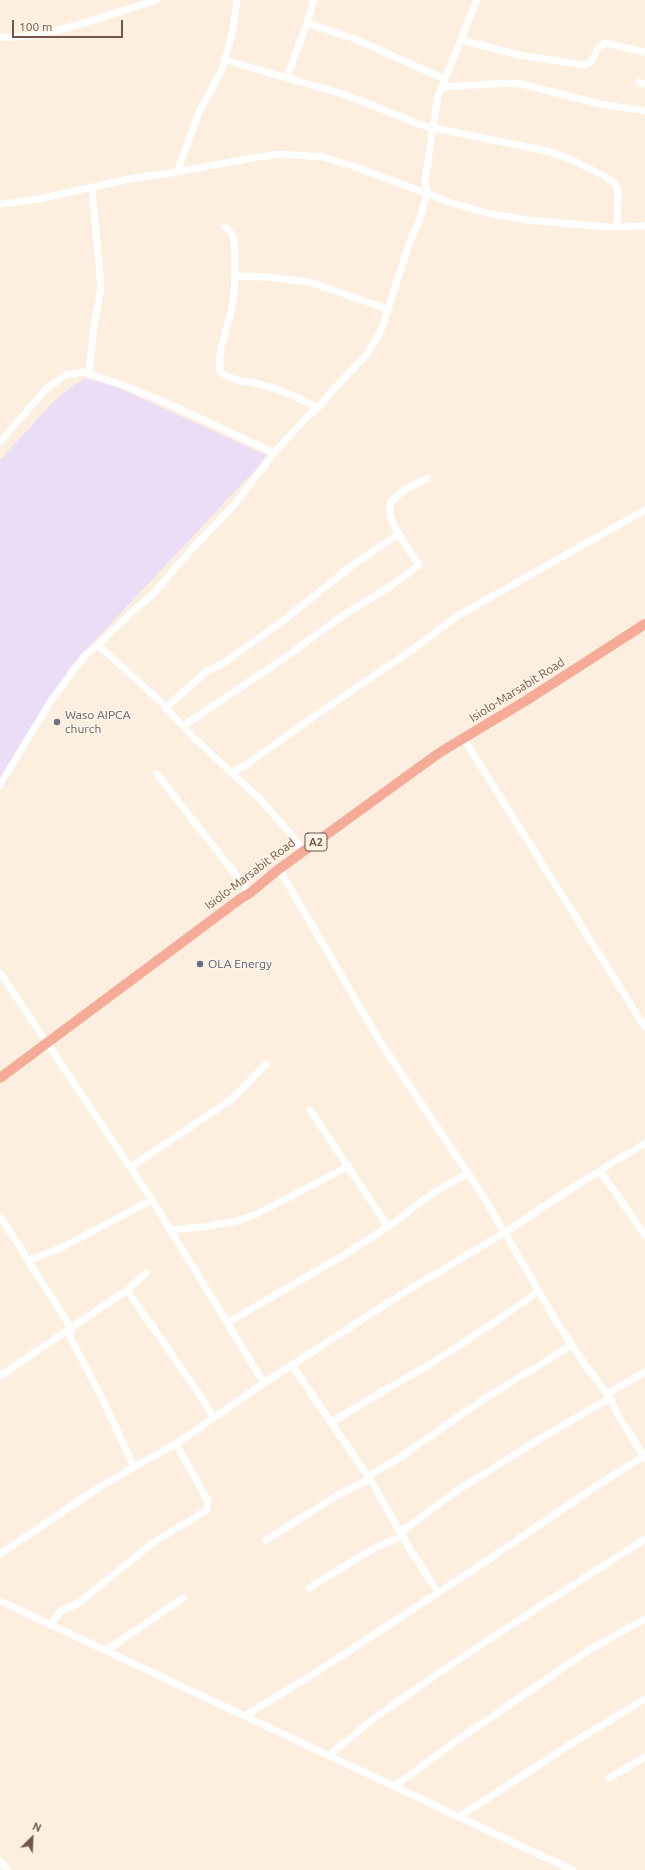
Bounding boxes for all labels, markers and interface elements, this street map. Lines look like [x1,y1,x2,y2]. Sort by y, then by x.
scale bar [14,12,125,38]
text: 100 m [19,20,52,33]
street label: Isiolo-Marsabit Road [467,655,567,725]
place label: Waso AIPCA church [65,708,130,736]
marker: Waso AIPCA church [52,717,62,727]
road number: A2 [305,833,327,851]
street label: Isiolo-Marsabit Road [202,835,298,913]
place label: OLA Energy [208,957,272,971]
marker: OLA Energy [195,959,205,969]
north arrow [12,1818,52,1858]
text: N [31,1820,43,1834]

